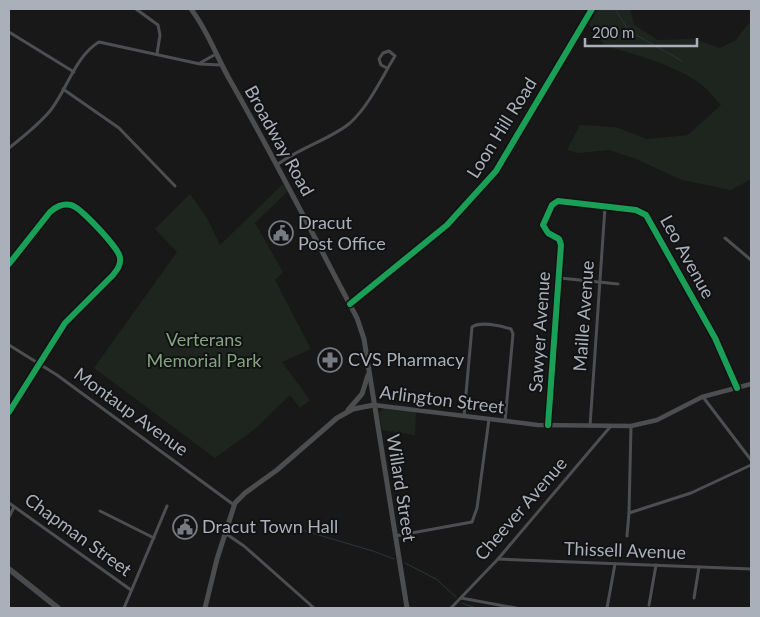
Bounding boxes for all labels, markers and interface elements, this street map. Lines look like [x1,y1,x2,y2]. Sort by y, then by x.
scale bar [585,15,698,47]
text: 200 m [592,23,634,41]
street label: Loon Hill Road [461,73,541,182]
street label: Broadway Road [240,81,319,200]
place label: Dracut Post Office [298,211,386,254]
street label: Leo Avenue [656,211,720,302]
public building icon: Dracut Post Office [268,220,294,246]
street label: Maille Avenue [568,260,598,372]
street label: Sawyer Avenue [524,271,554,393]
park label: Verterans Memorial Park [147,328,262,371]
pharmacy icon: CVS Pharmacy [317,347,343,373]
place label: CVS Pharmacy [348,348,465,370]
street label: Montaup Avenue [70,362,193,460]
street label: Arlington Street [379,380,506,418]
street label: Willard Street [383,432,421,544]
street label: Cheever Avenue [470,452,571,564]
street label: Chapman Street [21,488,137,581]
public building icon: Dracut Town Hall [172,514,198,540]
place label: Dracut Town Hall [202,515,338,537]
street label: Thissell Avenue [564,537,686,563]

